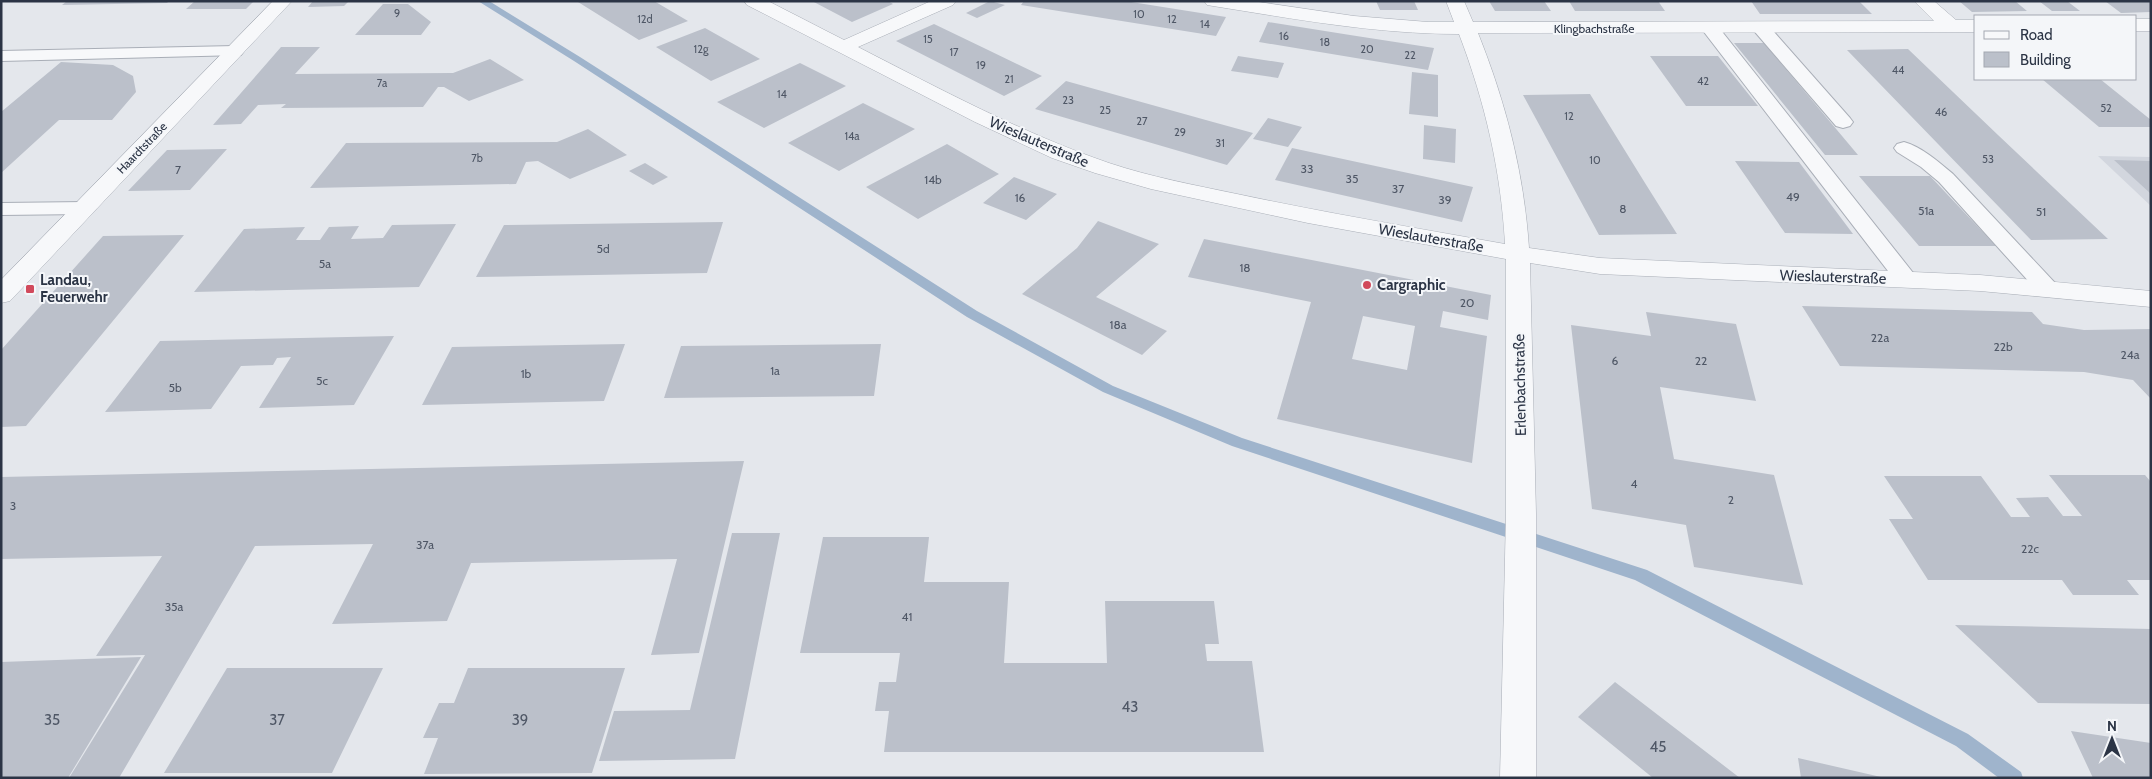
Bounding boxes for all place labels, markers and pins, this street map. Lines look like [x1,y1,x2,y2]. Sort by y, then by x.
place label: Landau, Feuerwehr [40,271,108,306]
place label: Cargraphic [1377,276,1446,294]
marker: Cargraphic [1361,279,1373,291]
marker: Landau, Feuerwehr [24,283,36,295]

